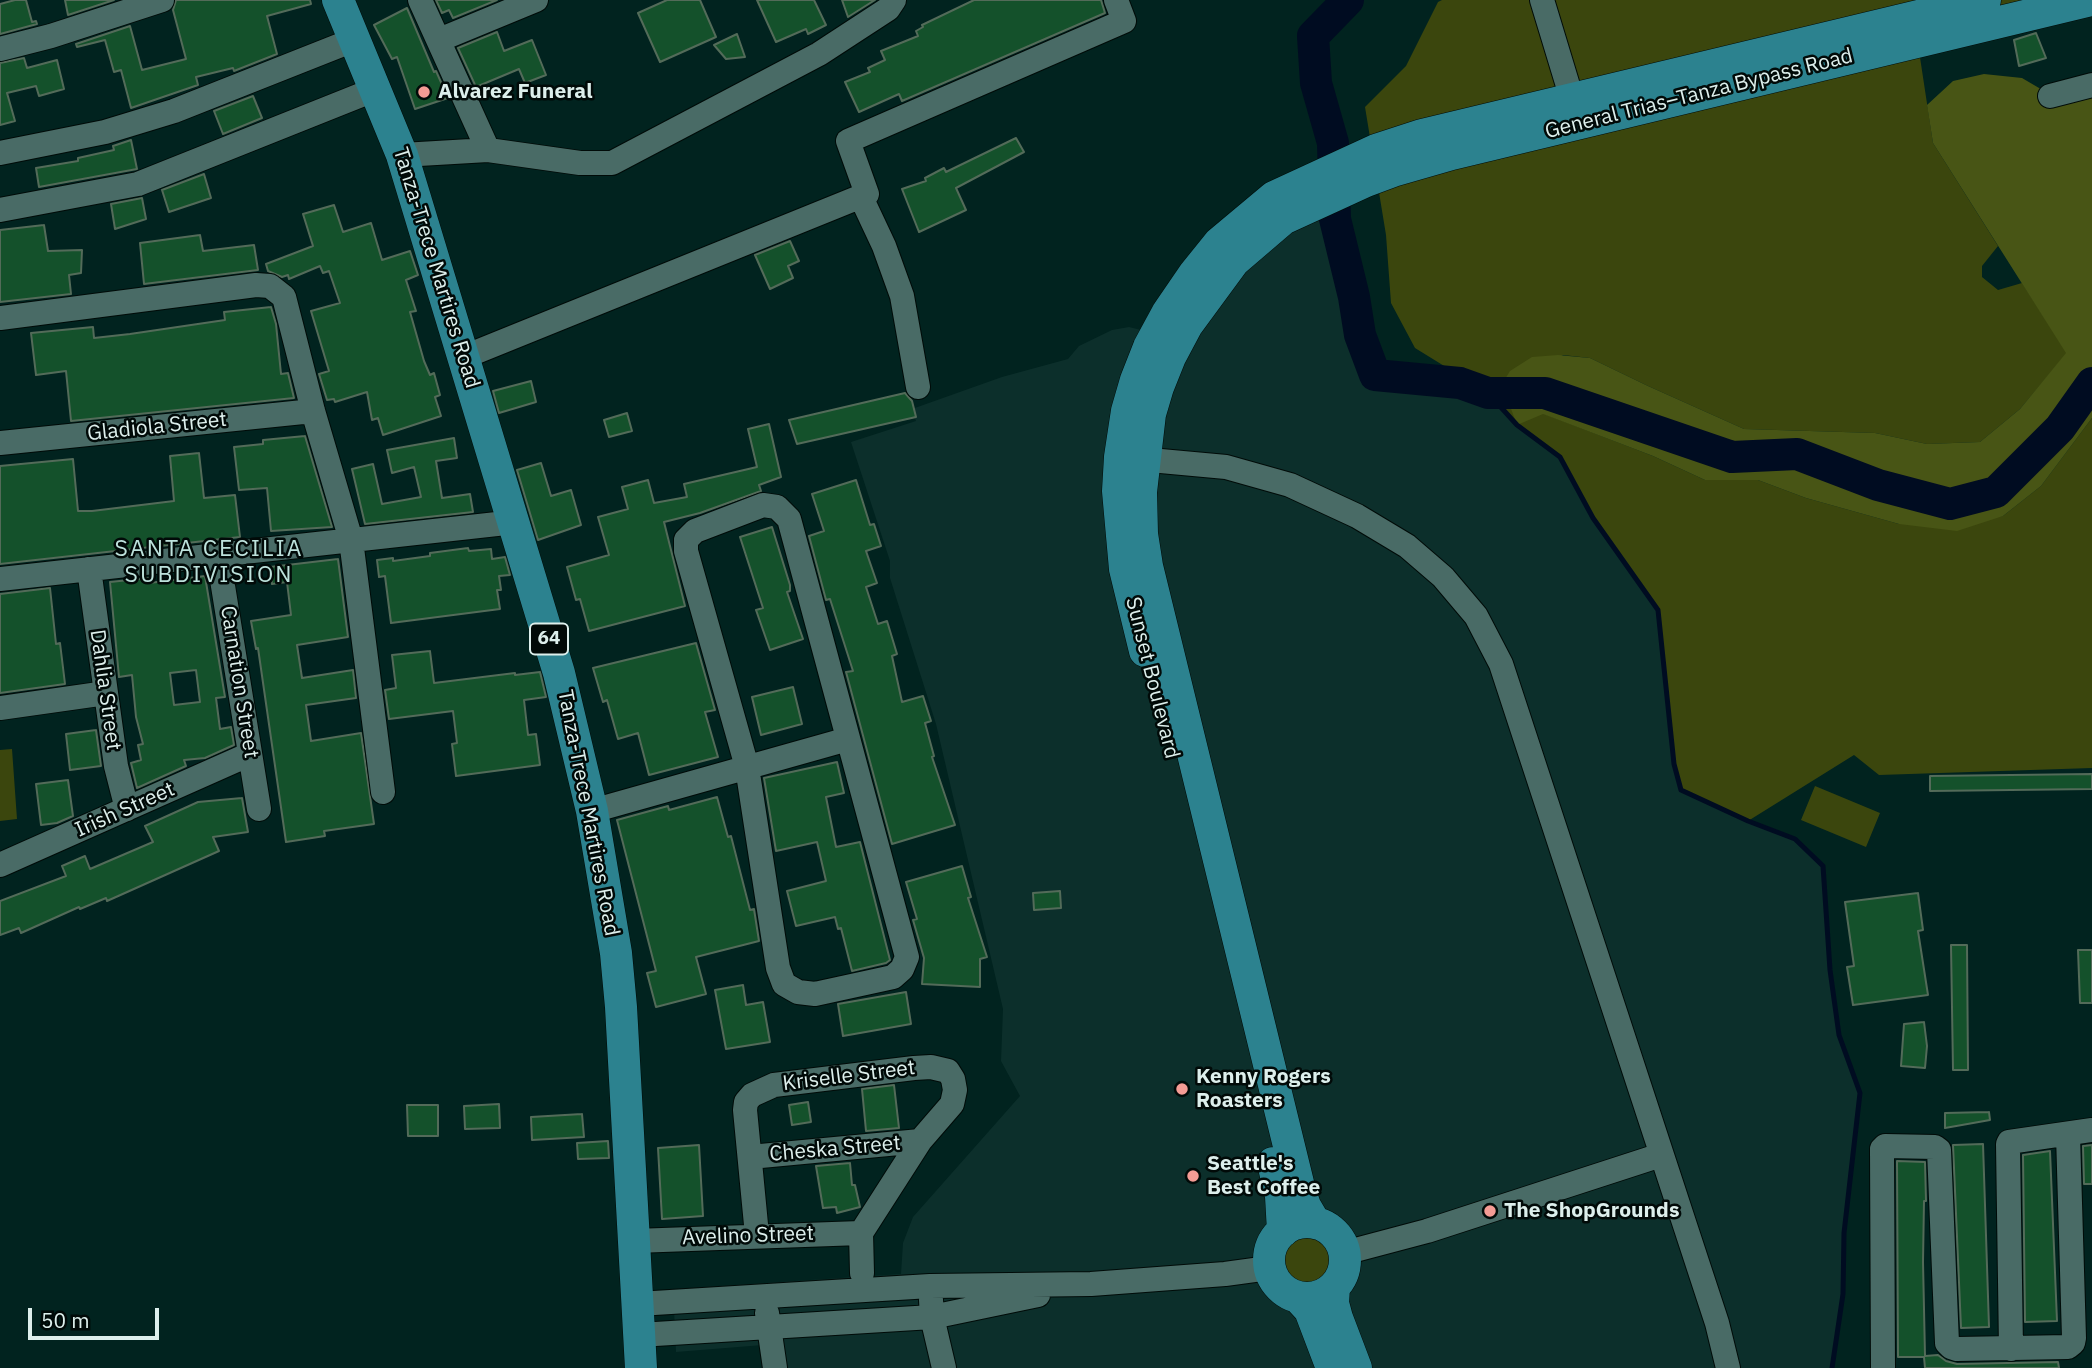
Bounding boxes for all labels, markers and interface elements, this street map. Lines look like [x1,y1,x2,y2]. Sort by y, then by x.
street label: General Trias–Tanza Bypass Road [1543,44,1855,144]
place label: Alvarez Funeral [438,79,593,105]
marker: Alvarez Funeral [416,84,432,100]
street label: Tanza-Trece Martires Road [387,145,485,391]
street label: Gladiola Street [86,407,228,447]
district label: SANTA CECILIA SUBDIVISION [116,535,302,589]
street label: Sunset Boulevard [1120,595,1184,761]
street label: Carnation Street [215,604,263,760]
road number: 64 [530,624,568,654]
street label: Dahlia Street [84,628,126,752]
street label: Tanza-Trece Martires Road [552,688,624,938]
street label: Irish Street [71,777,179,843]
street label: Kriselle Street [781,1055,917,1097]
place label: Kenny Rogers Roasters [1196,1064,1331,1114]
marker: Kenny Rogers Roasters [1174,1081,1190,1097]
street label: Cheska Street [768,1131,902,1167]
place label: Seattle's Best Coffee [1207,1151,1320,1201]
marker: Seattle's Best Coffee [1185,1168,1201,1184]
place label: The ShopGrounds [1504,1198,1679,1224]
marker: The ShopGrounds [1482,1203,1498,1219]
street label: Avelino Street [682,1221,814,1251]
scale bar [32,1294,163,1338]
text: 50 m [41,1306,90,1334]

